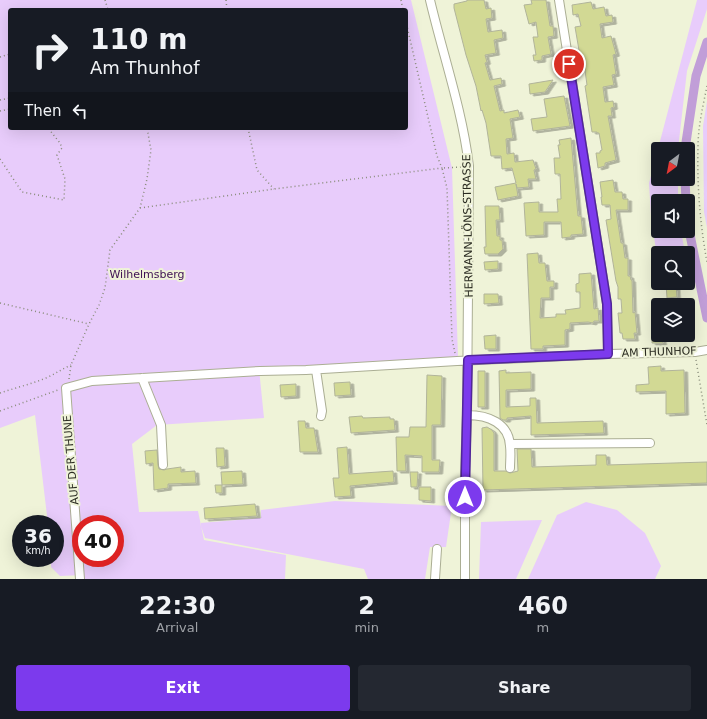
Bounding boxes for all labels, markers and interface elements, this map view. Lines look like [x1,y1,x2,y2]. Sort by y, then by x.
text: 110 m [90,23,187,56]
icon: right [24,24,76,76]
pin [552,47,586,81]
icon: arrive [558,53,580,75]
text: Am Thunhof [90,57,200,78]
icon: left [69,100,91,122]
text: Then [24,102,61,120]
north arrow [651,142,695,186]
map controls [651,142,695,342]
street label: HERMANN-LÖNS-STRASSE [460,154,476,298]
button: sound [651,194,695,238]
button: search [651,246,695,290]
park label: Wilhelmsberg [109,268,185,281]
button: layers [651,298,695,342]
street label: AM THUNHOF [621,344,697,360]
street label: AUF DER THUNE [61,414,81,505]
position arrow [444,476,486,518]
speed limit sign: 40 [72,515,124,567]
text: 36 [24,524,52,548]
text: km/h [25,545,51,556]
text: 22:30 [139,592,215,620]
text: 2 [358,592,375,620]
text: 460 [518,592,568,620]
text: Arrival [156,620,198,635]
text: min [354,620,379,635]
text: m [537,620,549,635]
button: Exit [16,665,350,711]
button: Share [358,665,691,711]

